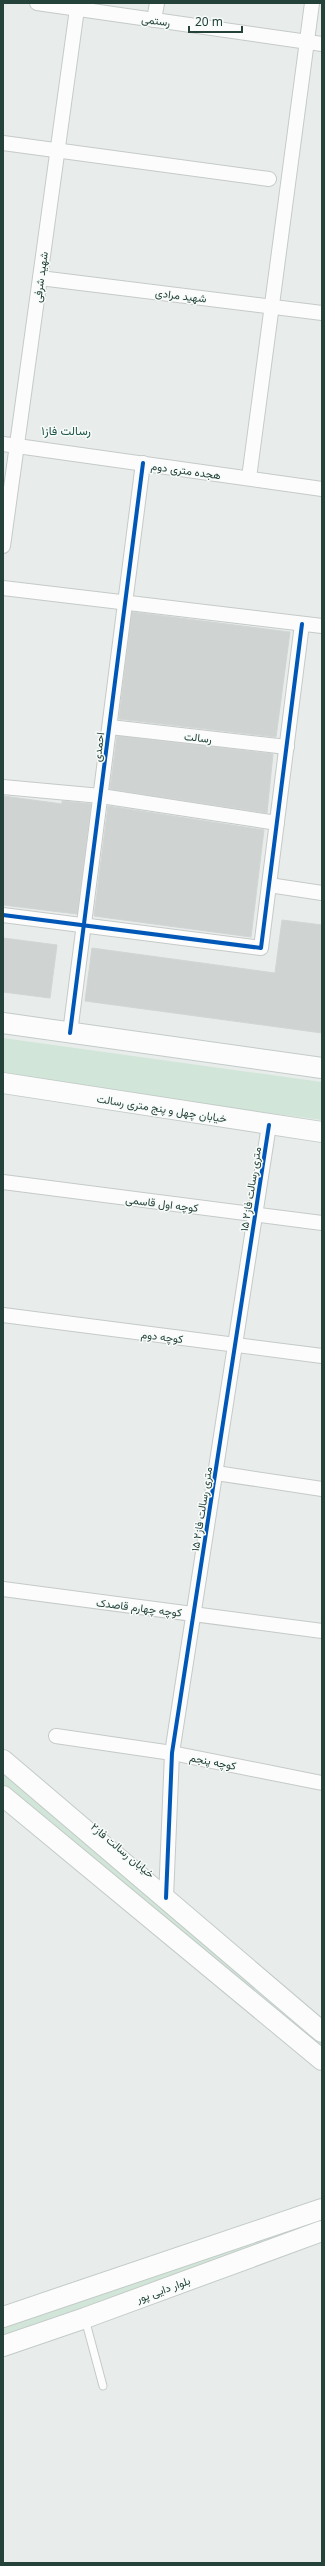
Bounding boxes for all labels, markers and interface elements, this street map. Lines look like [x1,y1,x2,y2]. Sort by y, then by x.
scale bar [189,8,242,34]
street label: رستمی [141,11,172,29]
text: 20 m [195,13,223,30]
street label: شهید شرفی [29,250,51,303]
street label: شهید مرادی [154,284,208,306]
district label: رسالت فاز۱ [41,422,91,439]
street label: هجده متری دوم [150,458,222,483]
street label: رسالت [183,728,213,746]
street label: احمدی [89,731,107,763]
street label: خیابان چهل و پنج متری رسالت [96,1090,228,1127]
street label: ۱۵ متری رسالت فاز۲ [236,1146,264,1232]
street label: کوچه اول قاسمی [125,1191,199,1216]
street label: کوچه دوم [140,1326,184,1347]
street label: ۱۵ متری رسالت فاز۲ [187,1466,215,1552]
street label: کوچه چهارم قاصدک [95,1594,183,1621]
street label: کوچه پنجم [188,1749,238,1774]
street label: خیابان رسالت فاز۲ [88,1819,158,1881]
street label: بلوار دایی پور [133,2272,192,2307]

